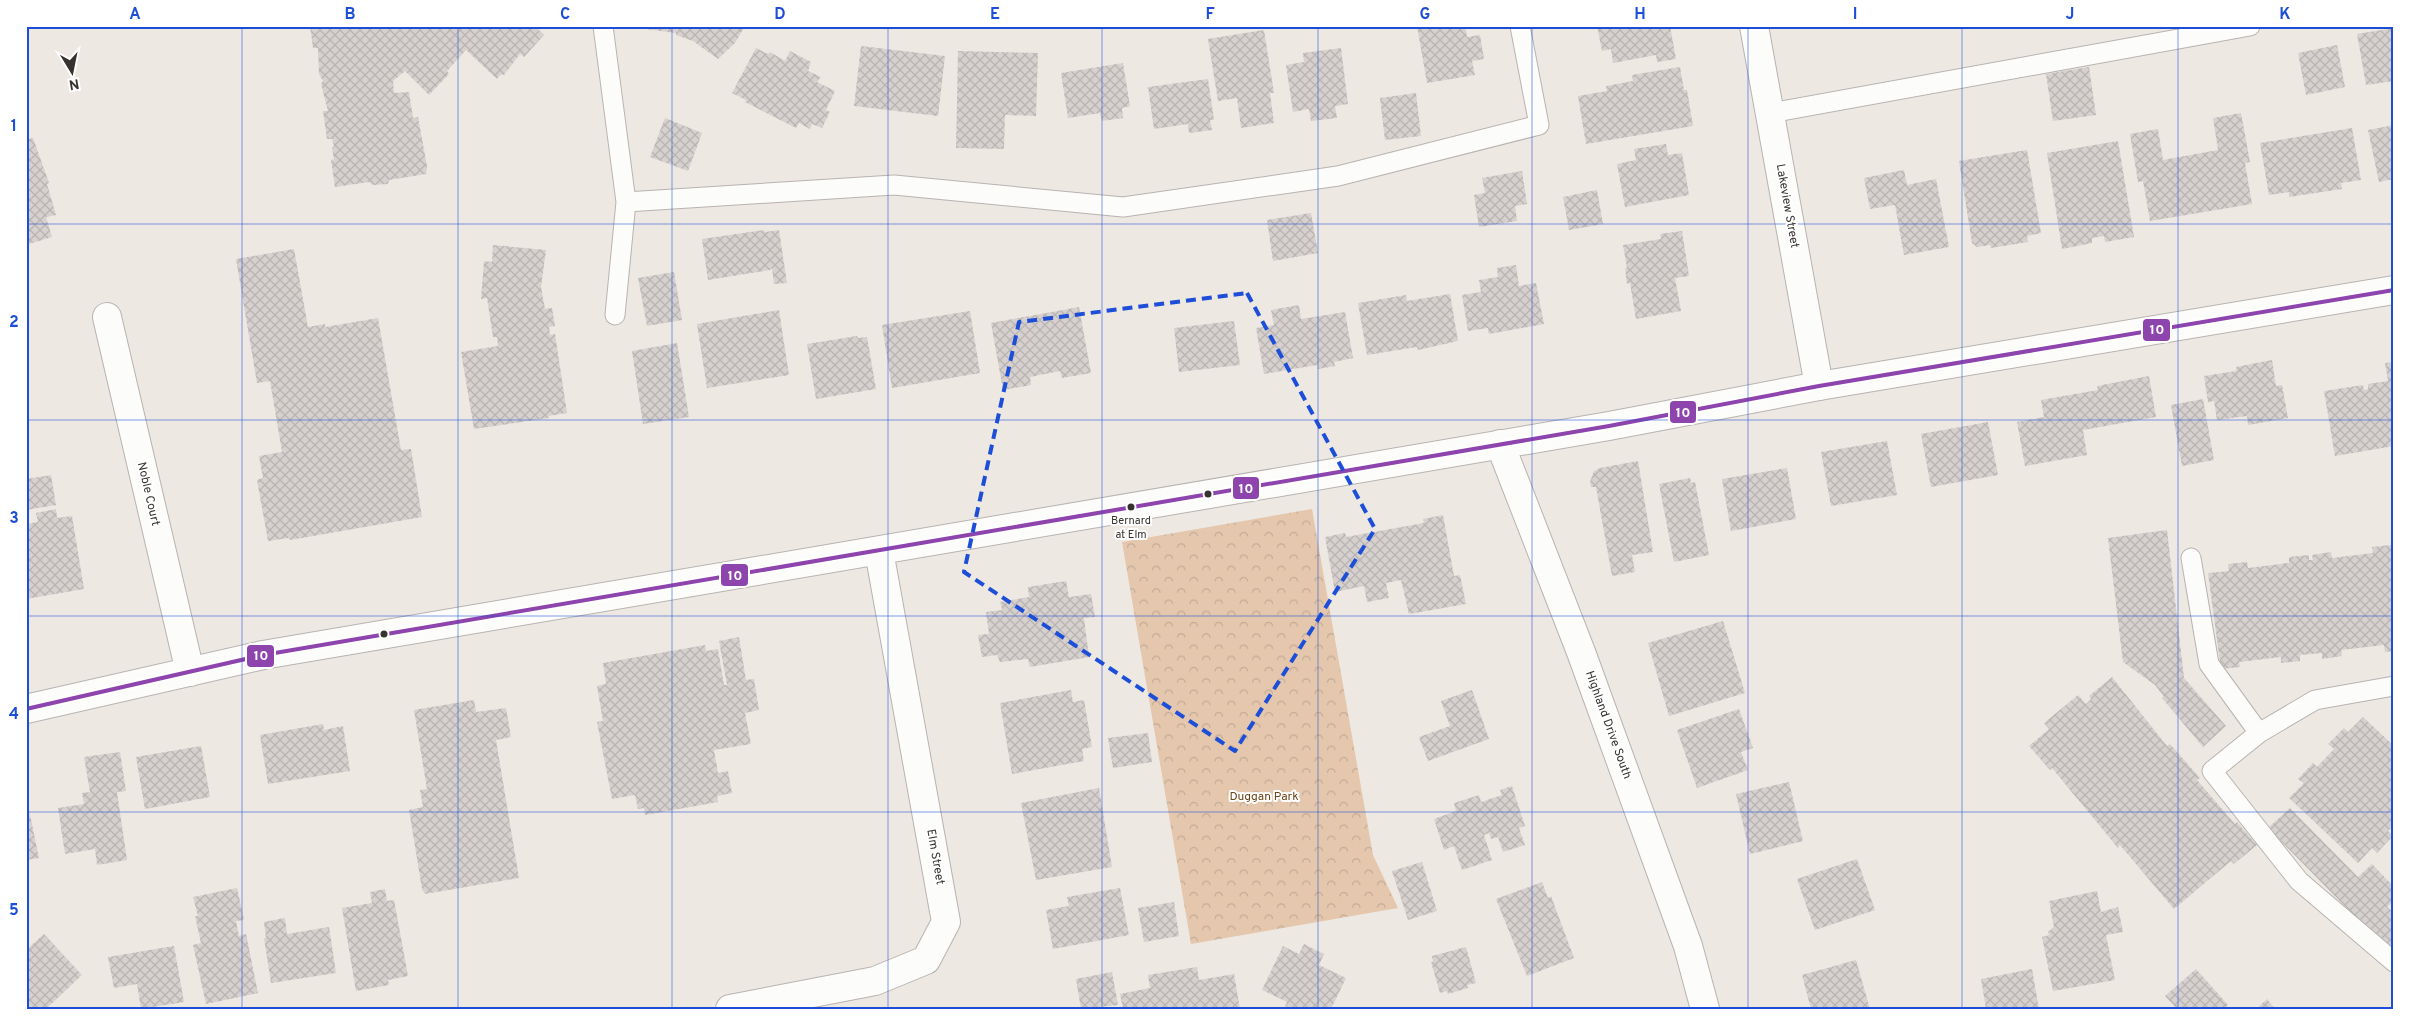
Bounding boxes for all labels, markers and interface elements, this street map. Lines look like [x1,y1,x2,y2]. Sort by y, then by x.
text: A [129,5,141,25]
text: B [344,5,356,25]
text: C [560,5,570,25]
text: D [774,5,786,25]
text: E [990,5,1000,25]
text: F [1205,5,1215,25]
text: G [1420,5,1430,25]
text: H [1634,5,1646,25]
text: I [1853,5,1857,25]
text: J [2066,5,2074,25]
text: K [2279,5,2291,25]
north arrow [48,48,98,98]
text: N [68,74,80,93]
text: 1 [11,117,17,137]
street label: Lakeview Street [1772,163,1802,249]
text: 2 [9,313,19,333]
line badge: 10 [2142,318,2171,342]
text: 10 [2150,322,2164,339]
line badge: 10 [1669,400,1697,424]
text: 10 [1676,405,1690,422]
street label: Noble Court [133,460,163,528]
line badge: 10 [1232,476,1260,500]
text: 10 [1239,481,1253,498]
unlabelled marker [1203,489,1213,499]
marker: Bernard at Elm [1126,502,1136,512]
text: 3 [9,509,19,529]
place label: Bernard at Elm [1111,514,1151,542]
line badge: 10 [720,563,749,587]
text: 10 [728,568,742,585]
unlabelled marker [379,629,389,639]
line badge: 10 [246,644,275,668]
text: 10 [254,648,268,665]
street label: Highland Drive South [1581,669,1635,781]
text: 4 [9,705,19,725]
park label: Duggan Park [1229,789,1299,805]
street label: Elm Street [922,828,948,886]
text: 5 [9,901,19,921]

